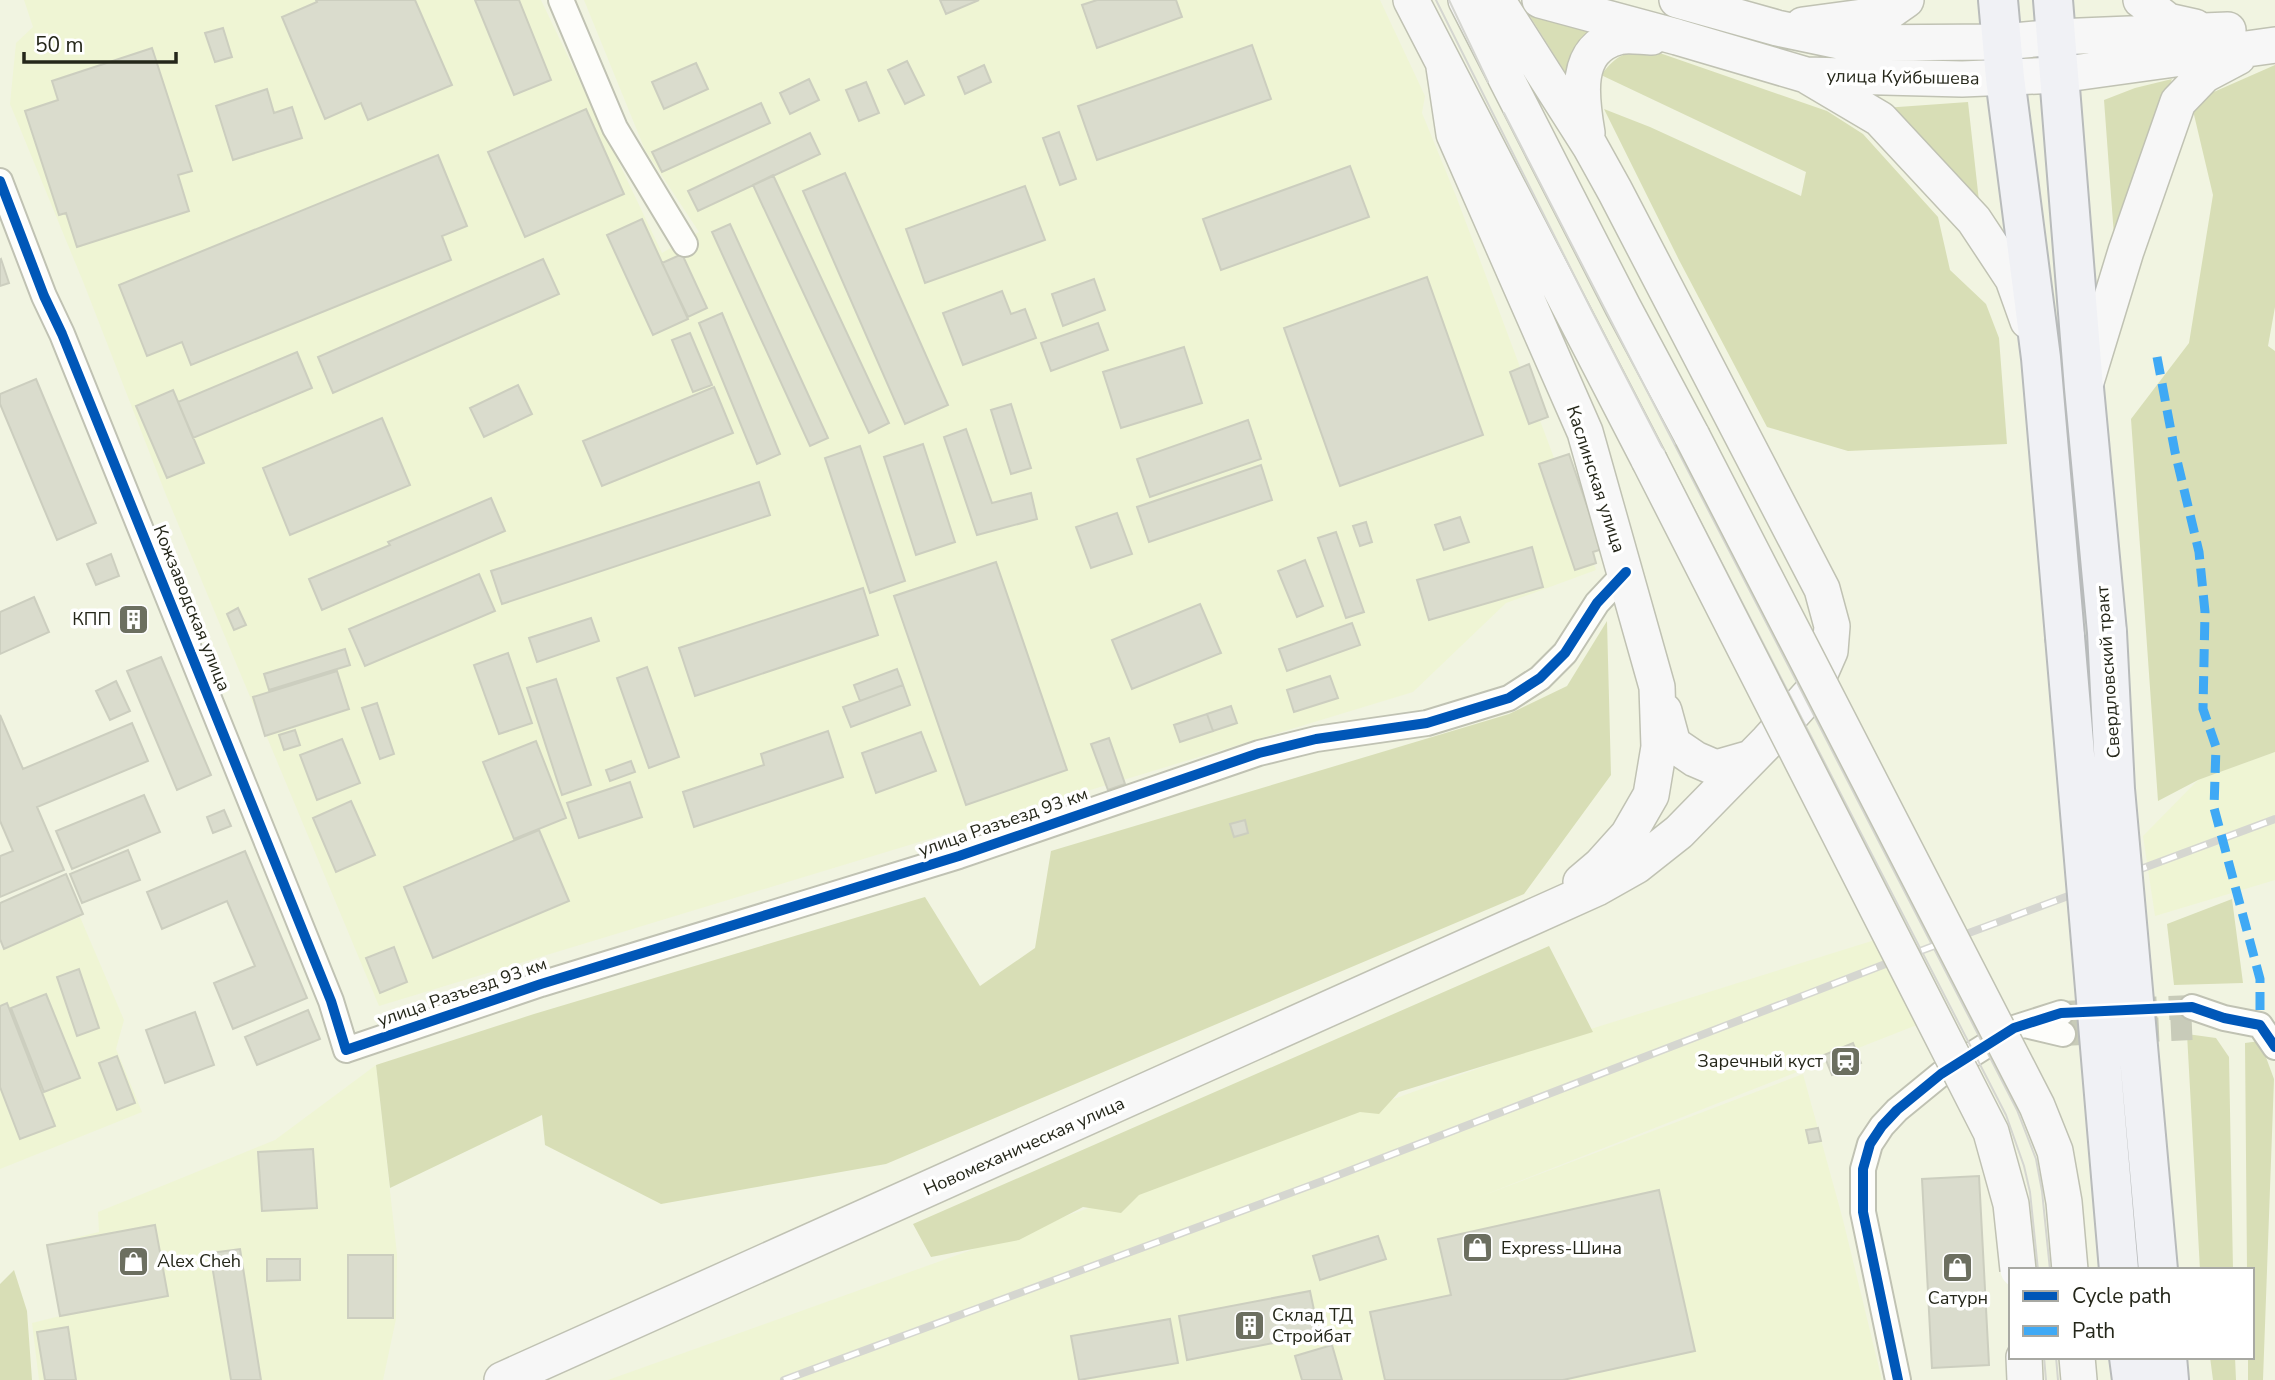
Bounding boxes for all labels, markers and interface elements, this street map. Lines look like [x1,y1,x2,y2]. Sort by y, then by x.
scale bar [24,21,177,65]
text: 50 m [35,31,84,59]
street label: улица Куйбышева [1826,64,1980,90]
street label: Каслинская улица [1561,402,1631,556]
street label: Кожзаводская улица [148,521,236,695]
street label: Свердловский тракт [2090,585,2126,759]
building icon: КПП [117,602,151,636]
place label: КПП [72,607,111,631]
street label: улица Разъезд 93 км [915,782,1091,862]
street label: улица Разъезд 93 км [374,952,550,1032]
station icon: Заречный куст [1829,1044,1863,1078]
place label: Заречный куст [1697,1049,1823,1073]
street label: Новомеханическая улица [920,1091,1128,1201]
shop icon: Express-Шина [1461,1231,1495,1265]
place label: Express-Шина [1501,1236,1622,1260]
shop icon: Alex Cheh [117,1244,151,1278]
place label: Alex Cheh [157,1249,241,1273]
shop icon: Сатурн [1941,1251,1975,1285]
legend [2009,1268,2254,1359]
text: Cycle path [2072,1282,2171,1310]
place label: Сатурн [1928,1286,1988,1310]
place label: Склад ТД Стройбат [1272,1303,1353,1348]
building icon: Склад ТД Стройбат [1232,1308,1266,1342]
text: Path [2072,1317,2115,1345]

